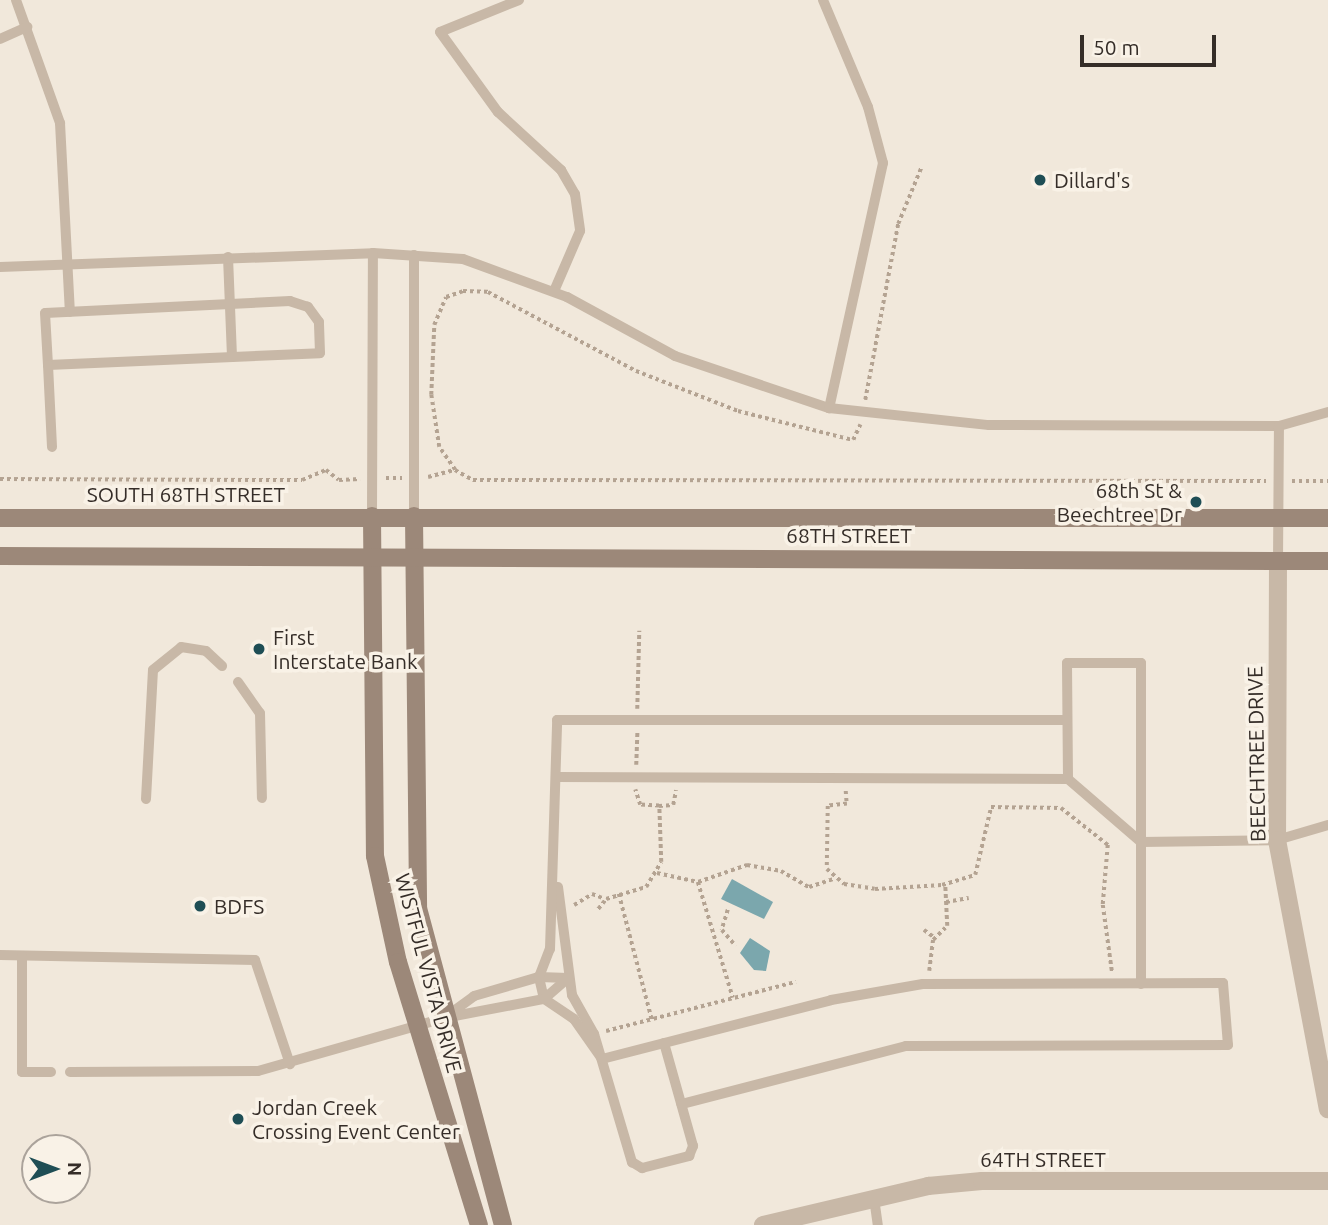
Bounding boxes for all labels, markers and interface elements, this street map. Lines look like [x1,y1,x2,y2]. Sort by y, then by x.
scale bar [1083,21,1220,65]
text: 50 m [1093,35,1140,59]
place label: Dillard's [1054,167,1130,193]
marker: Dillard's [1032,172,1048,188]
place label: 68th St & Beechtree Dr [1057,477,1182,527]
street label: SOUTH 68TH STREET [87,481,285,507]
marker: 68th St & Beechtree Dr [1188,494,1204,510]
street label: 68TH STREET [786,522,912,548]
place label: First Interstate Bank [273,624,418,674]
marker: First Interstate Bank [251,641,267,657]
street label: BEECHTREE DRIVE [1242,666,1270,842]
street label: WISTFUL VISTA DRIVE [390,871,468,1075]
place label: BDFS [214,893,264,919]
marker: BDFS [192,898,208,914]
place label: Jordan Creek Crossing Event Center [252,1094,460,1144]
marker: Jordan Creek Crossing Event Center [230,1111,246,1127]
north arrow [21,1134,91,1204]
street label: 64TH STREET [980,1146,1106,1172]
text: N [64,1162,86,1176]

